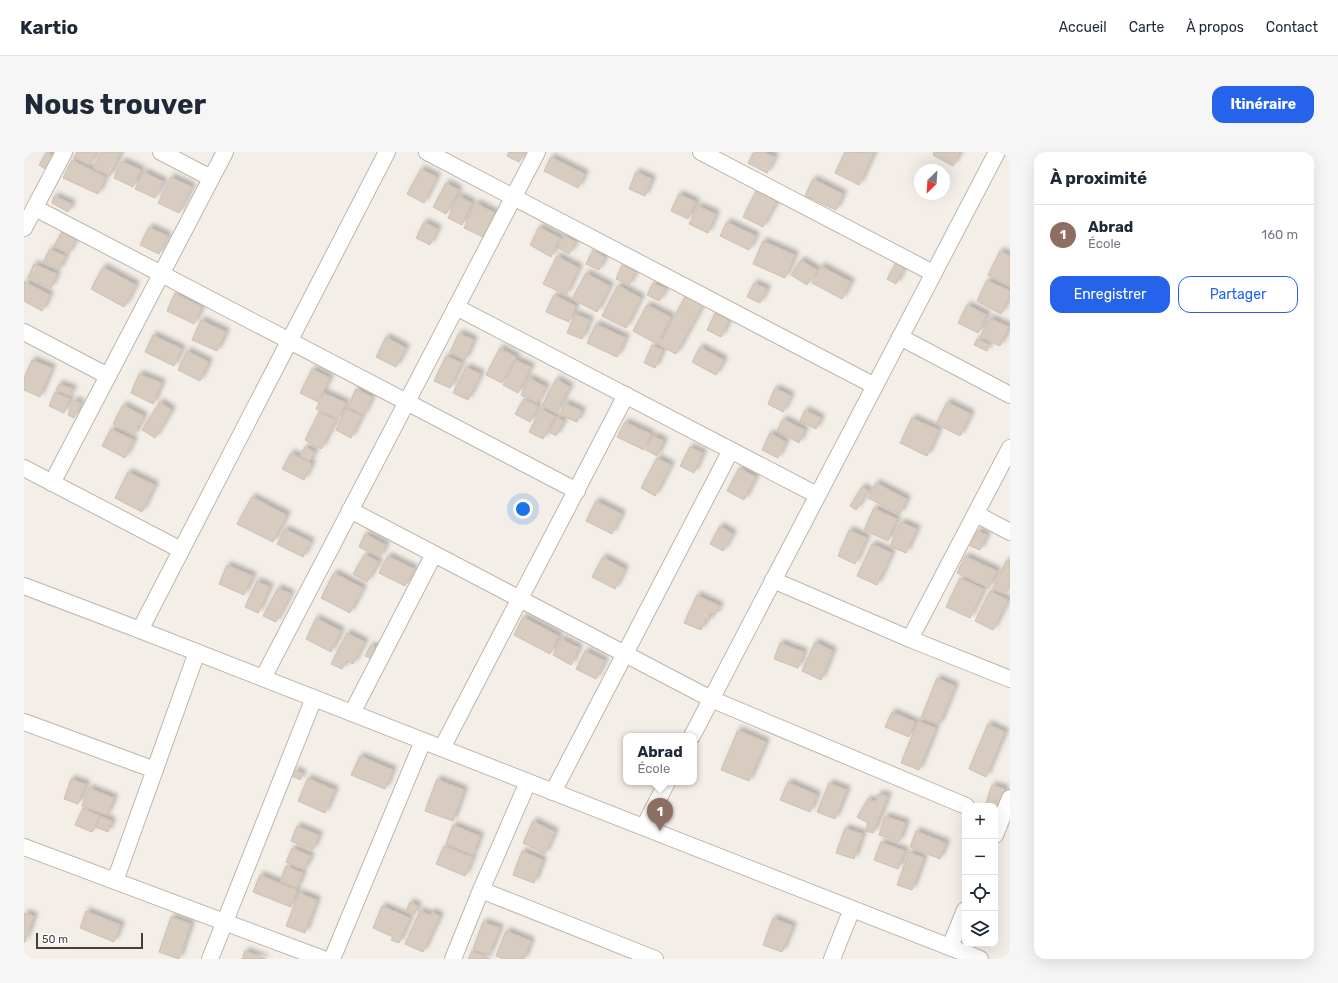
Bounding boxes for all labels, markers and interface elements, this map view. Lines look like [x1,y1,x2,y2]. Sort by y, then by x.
text: Kartio [20,16,78,39]
text: Accueil [1059,19,1107,36]
text: Carte [1129,19,1164,36]
text: À propos [1186,19,1244,36]
text: Contact [1266,19,1318,36]
button: Itinéraire [1212,86,1314,123]
text: Nous trouver [24,88,206,121]
north arrow [914,164,950,200]
text: À proximité [1050,168,1147,188]
text: Abrad [1088,218,1133,236]
text: 1 [1060,227,1066,242]
text: 160 m [1262,227,1298,242]
text: École [1088,236,1121,251]
button: Enregistrer [1050,276,1170,313]
button: Partager [1178,276,1298,313]
your location [513,499,533,519]
popup [623,733,697,785]
text: Abrad [637,743,683,761]
text: École [637,761,670,776]
pin: 1 [647,798,673,831]
map controls [962,803,998,947]
button: + [962,803,998,839]
button: − [962,839,998,875]
button: locate [962,875,998,911]
button: layers [962,911,998,947]
scale bar [36,931,143,950]
text: 50 m [42,933,68,946]

